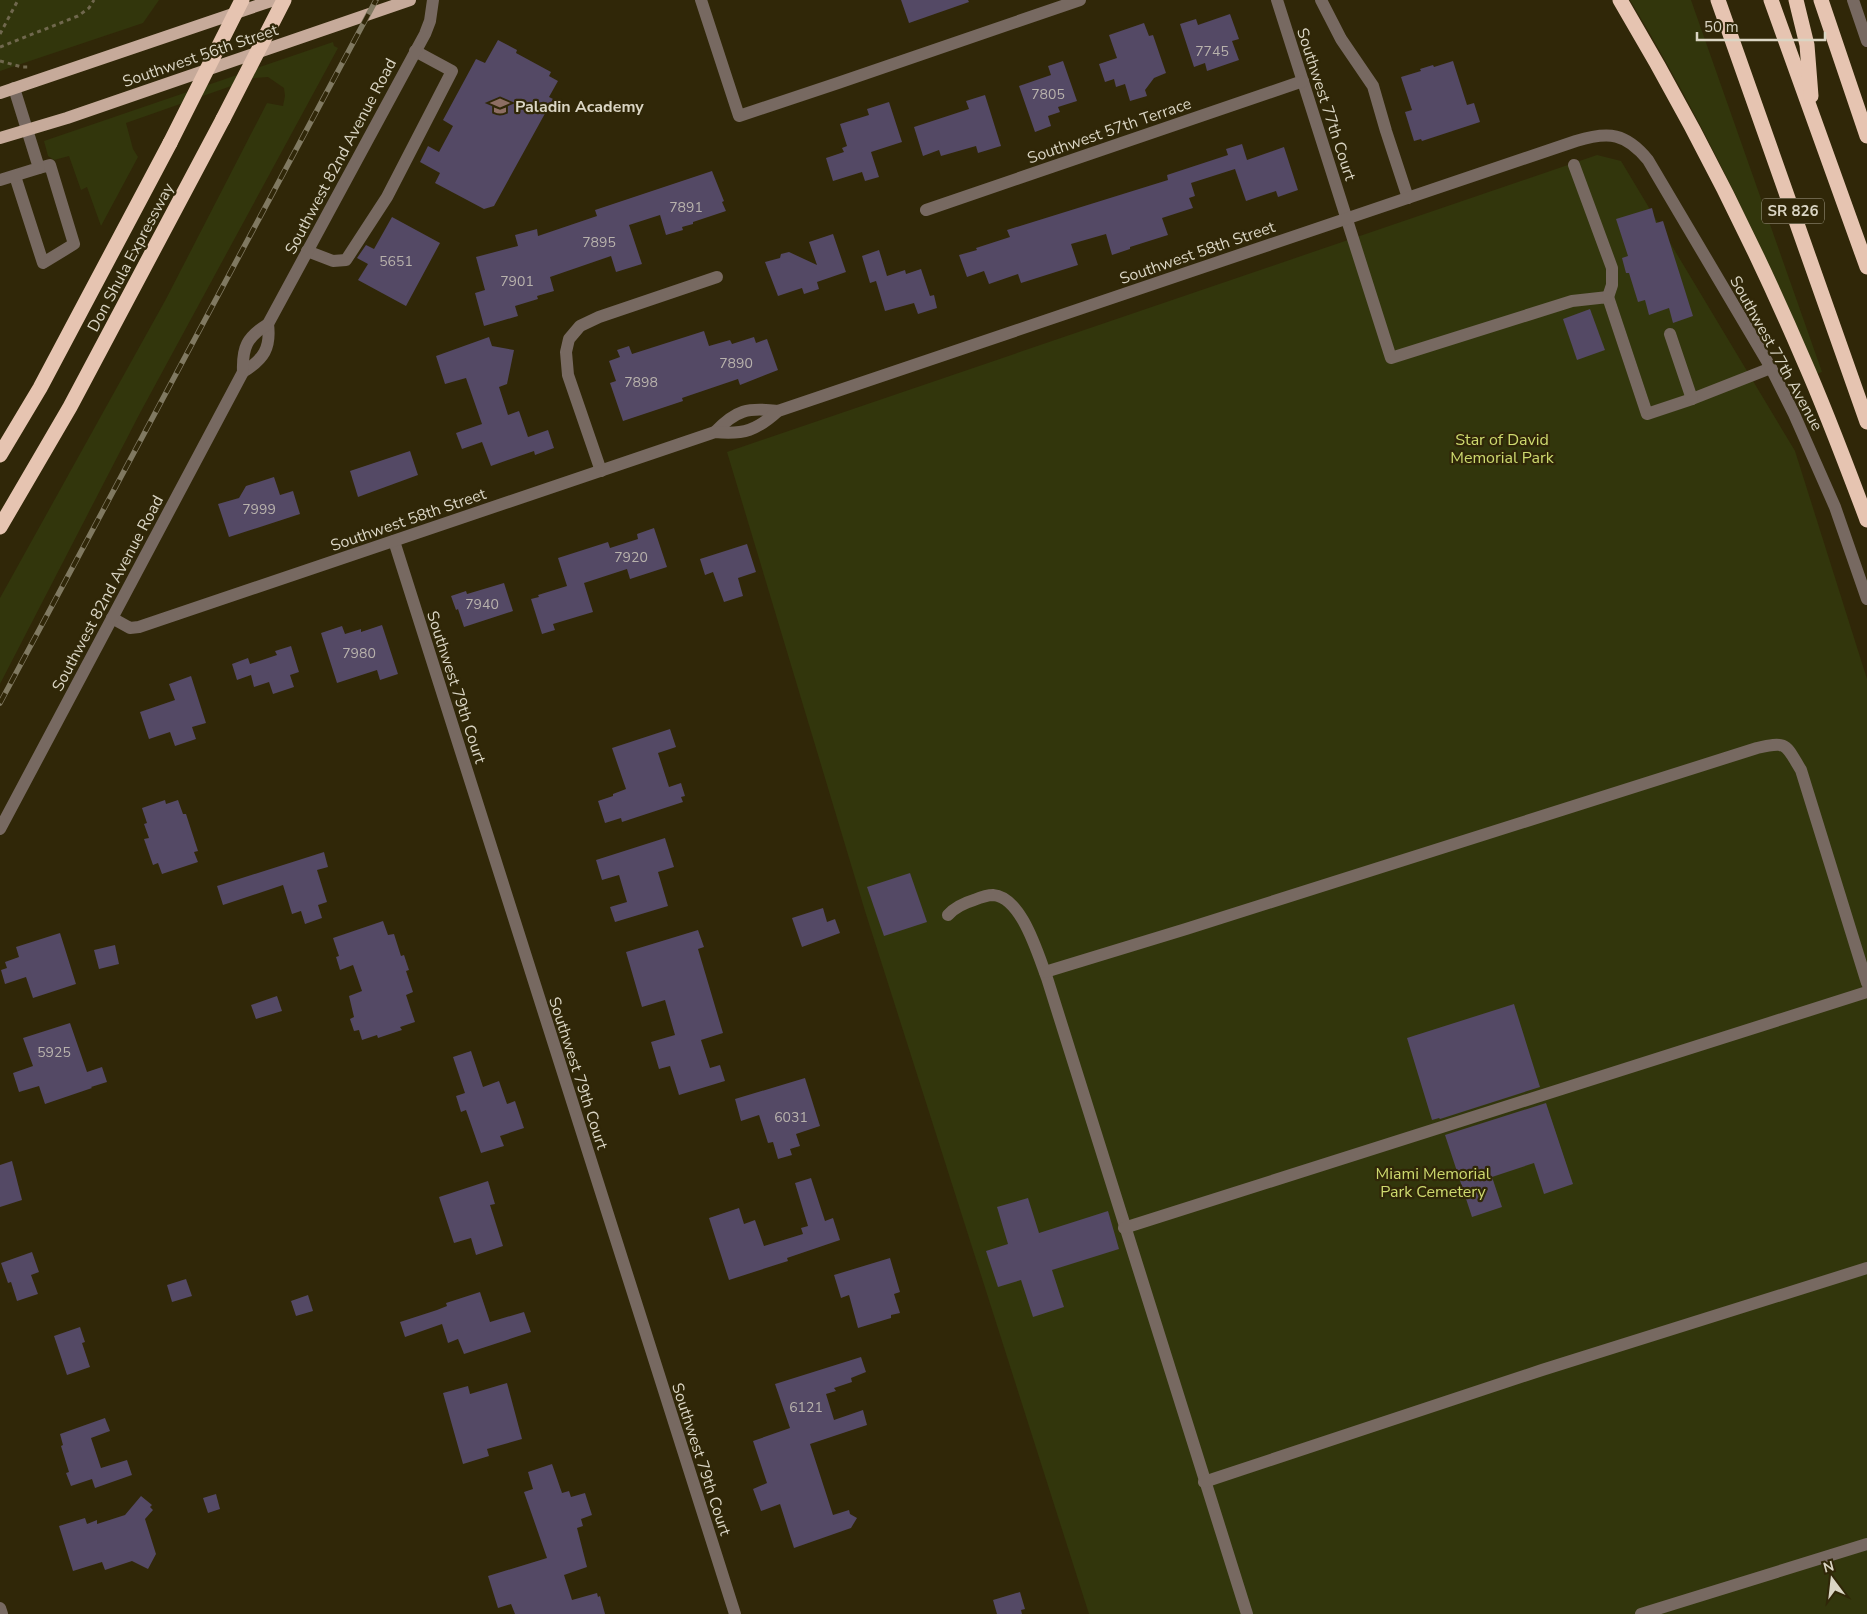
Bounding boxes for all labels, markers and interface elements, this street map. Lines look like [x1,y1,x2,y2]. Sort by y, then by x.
scale bar [1697,10,1824,42]
text: 50 m [1704,17,1739,37]
street label: Southwest 56th Street [120,19,281,93]
street label: Southwest 77th Court [1291,25,1361,184]
house number: 7745 [1195,42,1229,61]
street label: Southwest 82nd Avenue Road [280,55,402,258]
house number: 7805 [1031,85,1065,104]
street label: Southwest 57th Terrace [1024,93,1194,169]
school or university icon: Paladin Academy [489,95,511,117]
place label: Paladin Academy [515,96,644,118]
street label: Don Shula Expressway [82,179,180,336]
house number: 7891 [669,198,703,217]
road number: SR 826 [1762,198,1824,224]
street label: Southwest 58th Street [1117,216,1278,290]
house number: 7895 [582,233,616,252]
house number: 5651 [379,252,413,271]
house number: 7901 [500,272,534,291]
street label: Southwest 77th Avenue [1724,272,1828,435]
house number: 7890 [719,354,753,373]
house number: 7898 [624,373,658,392]
park label: Star of David Memorial Park [1450,429,1555,469]
street label: Southwest 58th Street [328,483,489,557]
street label: Southwest 82nd Avenue Road [47,492,169,695]
house number: 7999 [242,500,276,519]
house number: 7920 [614,548,648,567]
house number: 7940 [465,595,499,614]
street label: Southwest 79th Court [421,608,491,767]
house number: 7980 [342,644,376,663]
street label: Southwest 79th Court [543,994,613,1153]
house number: 5925 [37,1043,71,1062]
house number: 6031 [774,1108,808,1127]
park label: Miami Memorial Park Cemetery [1376,1163,1491,1203]
street label: Southwest 79th Court [666,1380,736,1539]
house number: 6121 [789,1398,823,1417]
north arrow [1807,1554,1857,1604]
text: N [1821,1556,1836,1577]

